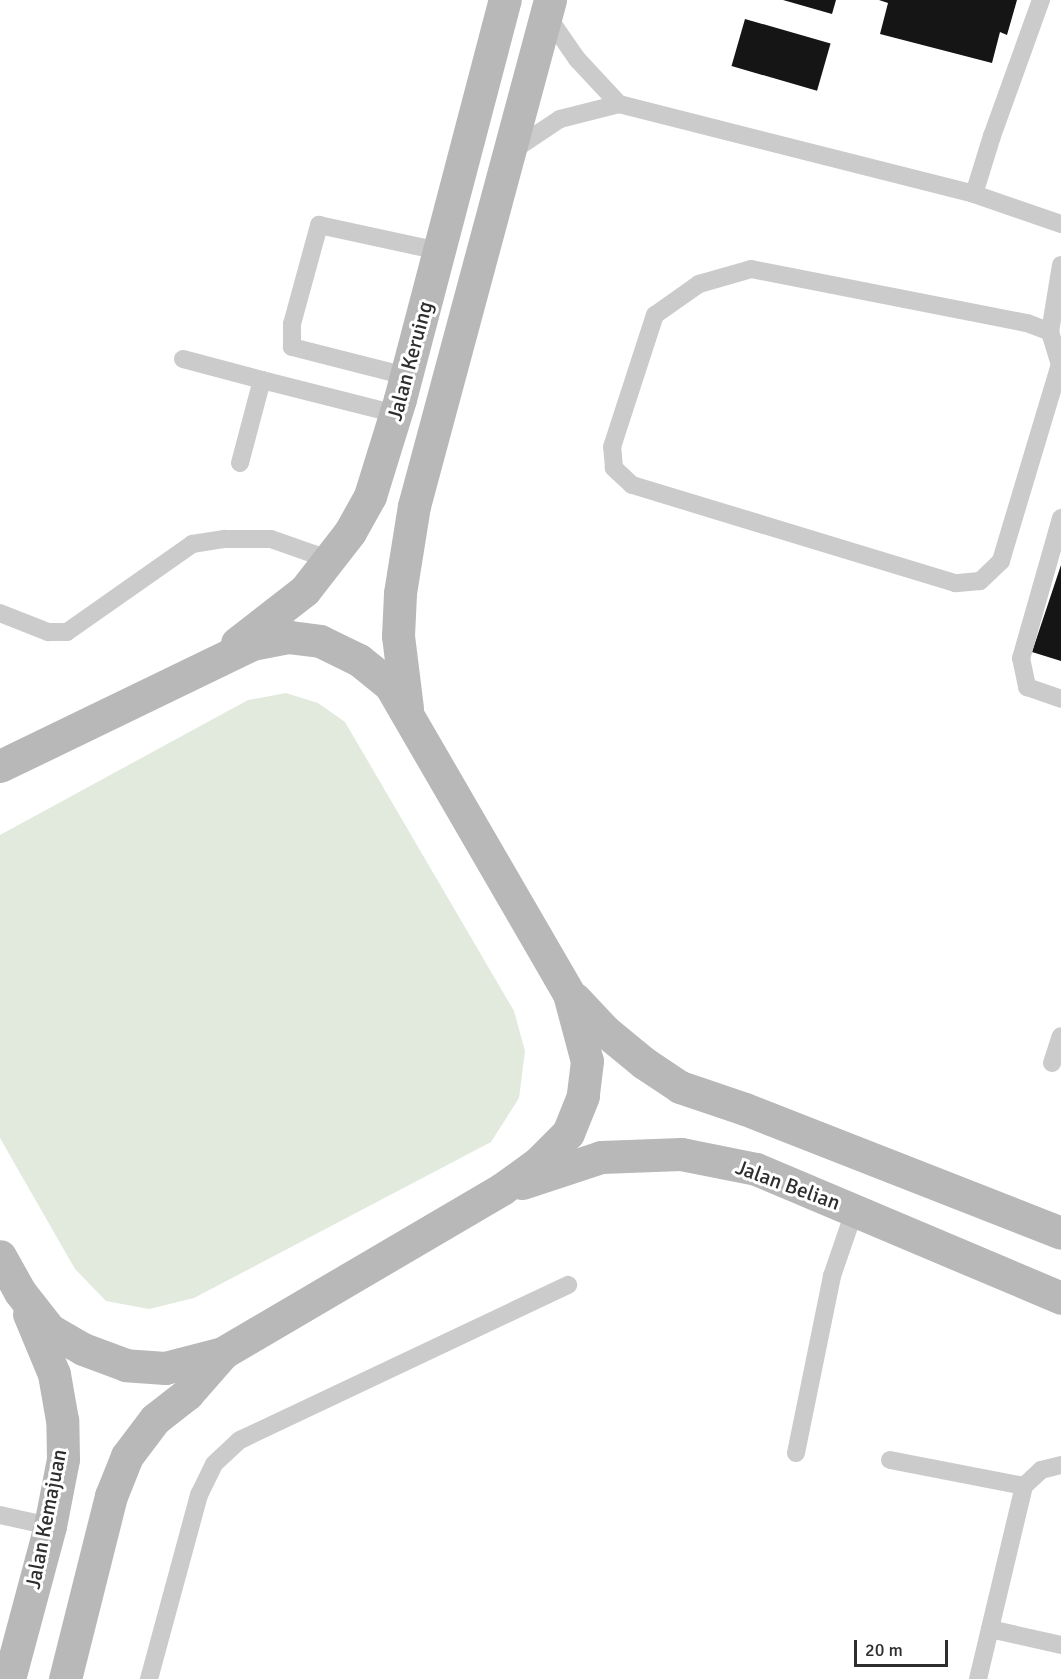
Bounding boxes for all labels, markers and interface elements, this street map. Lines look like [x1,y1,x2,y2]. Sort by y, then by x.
street label: Jalan Keruing [382,299,438,423]
street label: Jalan Belian [732,1154,844,1216]
street label: Jalan Kemajuan [20,1447,72,1591]
scale bar [857,1628,952,1666]
text: 20 m [865,1639,903,1661]

